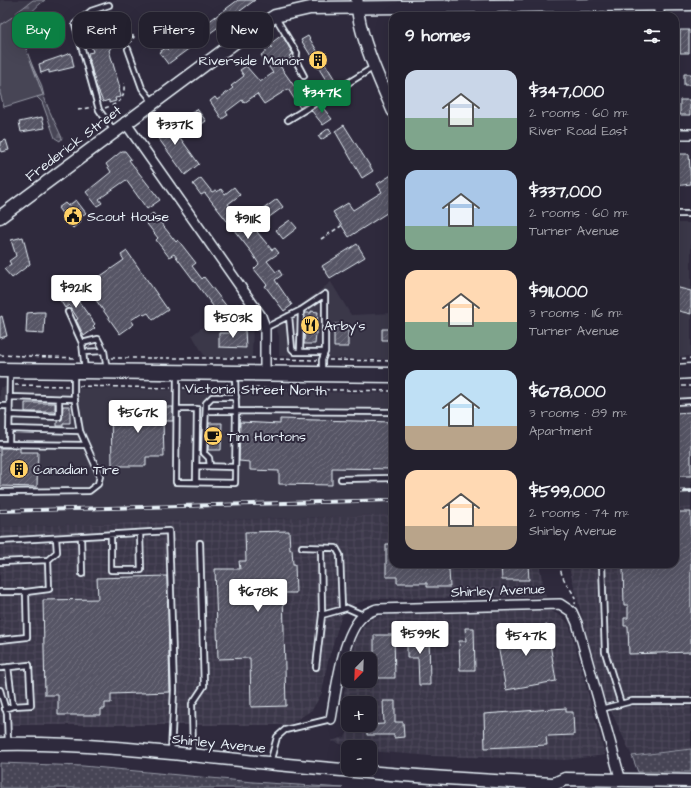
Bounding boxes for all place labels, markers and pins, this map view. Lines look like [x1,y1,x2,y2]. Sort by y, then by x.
building icon: Riverside Manor [307,49,329,71]
place label: Riverside Manor [199,51,304,71]
pin: $347K [294,80,350,114]
pin: $337K [147,112,203,146]
public building icon: Scout House [62,205,84,227]
pin: $911K [220,206,276,240]
place label: Scout House [87,207,170,227]
pin: $921K [48,275,104,309]
pin: $503K [205,305,261,339]
restaurant icon: Arby's [299,314,321,336]
place label: Arby's [324,316,366,336]
pin: $567K [110,400,166,434]
cafe icon: Tim Hortons [202,425,224,447]
place label: Tim Hortons [227,427,306,447]
building icon: Canadian Tire [8,458,30,480]
place label: Canadian Tire [33,460,120,480]
pin: $678K [230,579,286,613]
pin: $599K [392,621,448,655]
pin: $547K [498,623,554,657]

